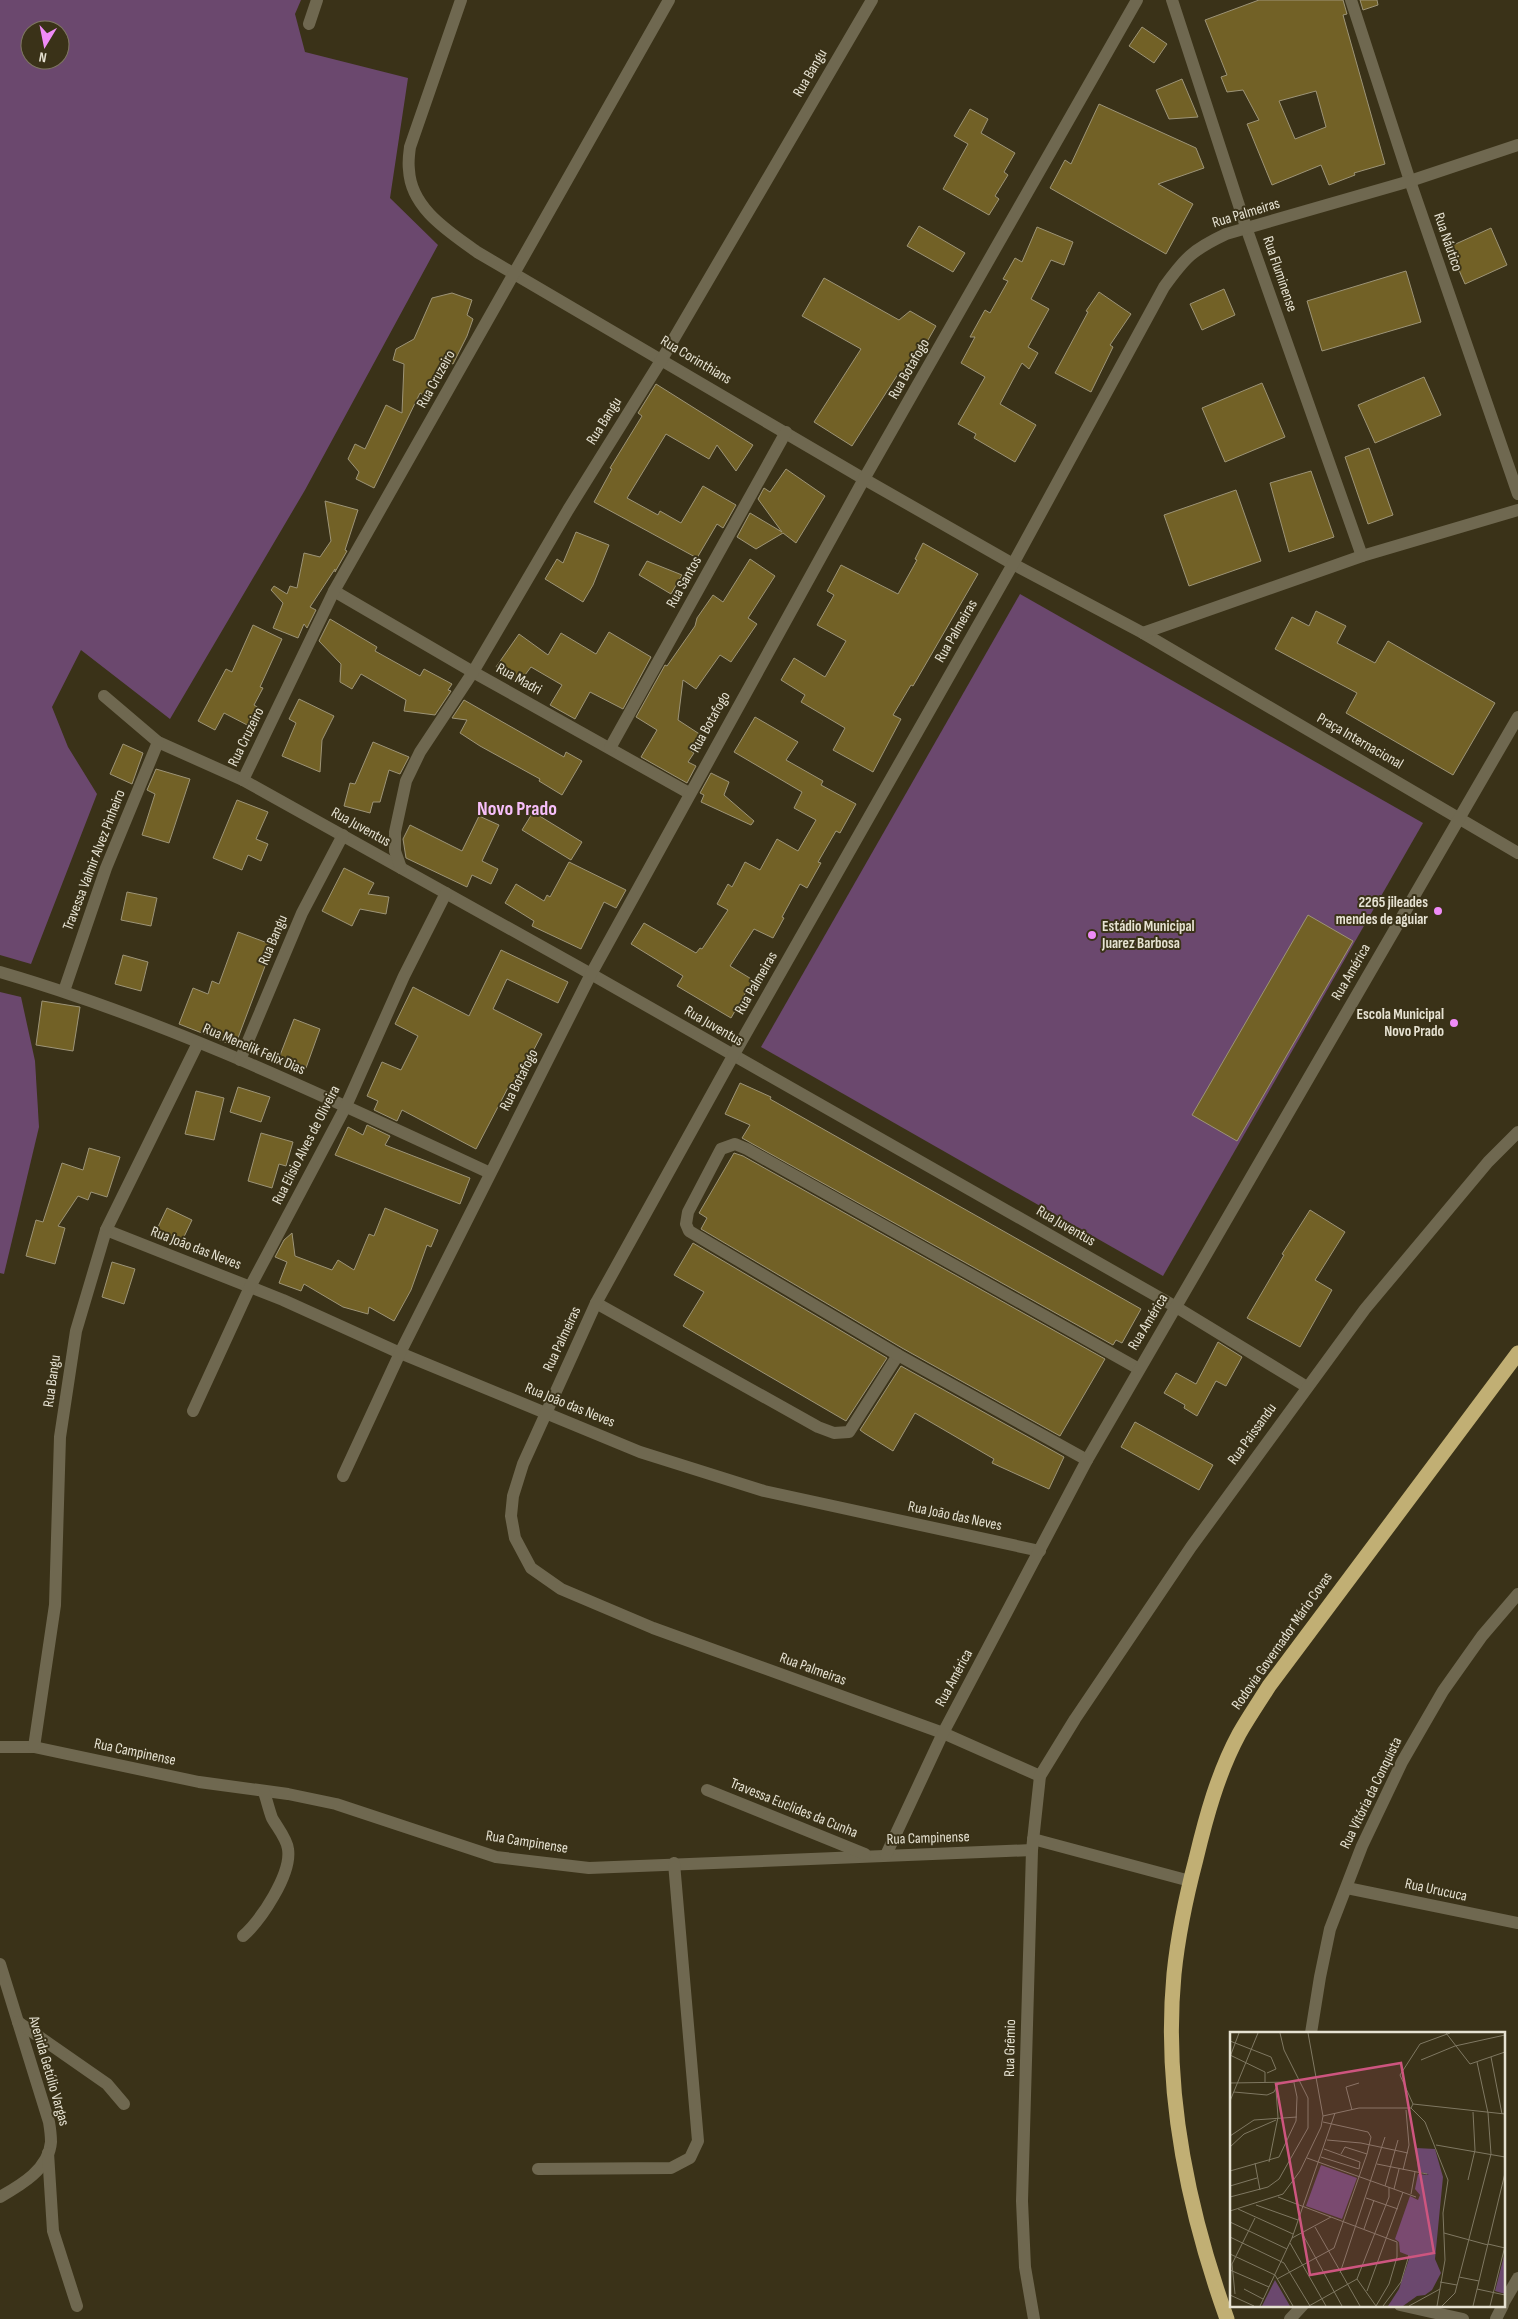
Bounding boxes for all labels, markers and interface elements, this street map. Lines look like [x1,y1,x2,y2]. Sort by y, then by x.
north arrow [20,20,70,70]
street label: Rua Bangu [789,46,831,100]
text: N [38,48,48,66]
street label: Rua Palmeiras [1210,194,1282,232]
street label: Rua Náutico [1429,210,1467,274]
street label: Rua Fluminense [1258,234,1302,314]
street label: Rua Corinthians [657,331,735,389]
street label: Rua Botafogo [884,335,934,403]
street label: Rua Cruzeiro [412,347,460,411]
street label: Rua Bangu [582,394,626,448]
street label: Rua Santos [662,553,706,611]
street label: Rua Palmeiras [930,596,982,666]
street label: Rua Madri [493,659,545,699]
street label: Rua Botafogo [685,688,735,756]
street label: Rua Cruzeiro [224,704,268,770]
street label: Praça Internacional [1313,709,1407,773]
street label: Travessa Valmir Alvez Pinheiro [58,787,130,933]
district label: Novo Prado [477,797,557,821]
street label: Rua Juventus [328,803,394,851]
place label: 2265 jileades mendes de aguiar [1336,893,1428,929]
marker: 2265 jileades mendes de aguiar [1432,905,1444,917]
street label: Rua Bangu [254,912,292,968]
place label: Estádio Municipal Juarez Barbosa [1101,917,1195,953]
marker: Estádio Municipal Juarez Barbosa [1086,929,1098,941]
street label: Rua América [1327,940,1375,1004]
street label: Rua Palmeiras [730,948,782,1018]
street label: Rua Juventus [681,1001,747,1051]
place label: Escola Municipal Novo Prado [1357,1005,1444,1041]
marker: Escola Municipal Novo Prado [1448,1017,1460,1029]
street label: Rua Menelik Felix Dias [200,1019,308,1079]
street label: Rua Botafogo [495,1046,543,1114]
street label: Rua Elisio Alves de Oliveira [268,1082,344,1208]
street label: Rua Juventus [1033,1201,1099,1251]
street label: Rua João das Neves [148,1222,244,1274]
street label: Rua América [1124,1290,1172,1354]
street label: Rua Palmeiras [539,1303,585,1375]
street label: Rua Bangu [39,1354,65,1408]
street label: Rua João das Neves [522,1378,618,1432]
street label: Rua Paissandu [1223,1400,1281,1468]
street label: Rua João das Neves [906,1497,1004,1535]
street label: Rodovia Governador Mário Covas [1227,1569,1337,1713]
street label: Rua América [931,1646,977,1710]
street label: Rua Palmeiras [777,1648,849,1690]
street label: Rua Campinense [92,1734,178,1770]
street label: Rua Vitória da Conquista [1336,1734,1406,1852]
street label: Travessa Euclides da Cunha [727,1774,861,1842]
street label: Rua Campinense [484,1826,570,1858]
street label: Rua Campinense [886,1827,970,1849]
street label: Rua Urucuca [1403,1874,1469,1906]
street label: Avenida Getúlio Vargas [24,2013,74,2128]
street label: Rua Grêmio [1000,2019,1020,2077]
inset map [1230,2032,1506,2306]

